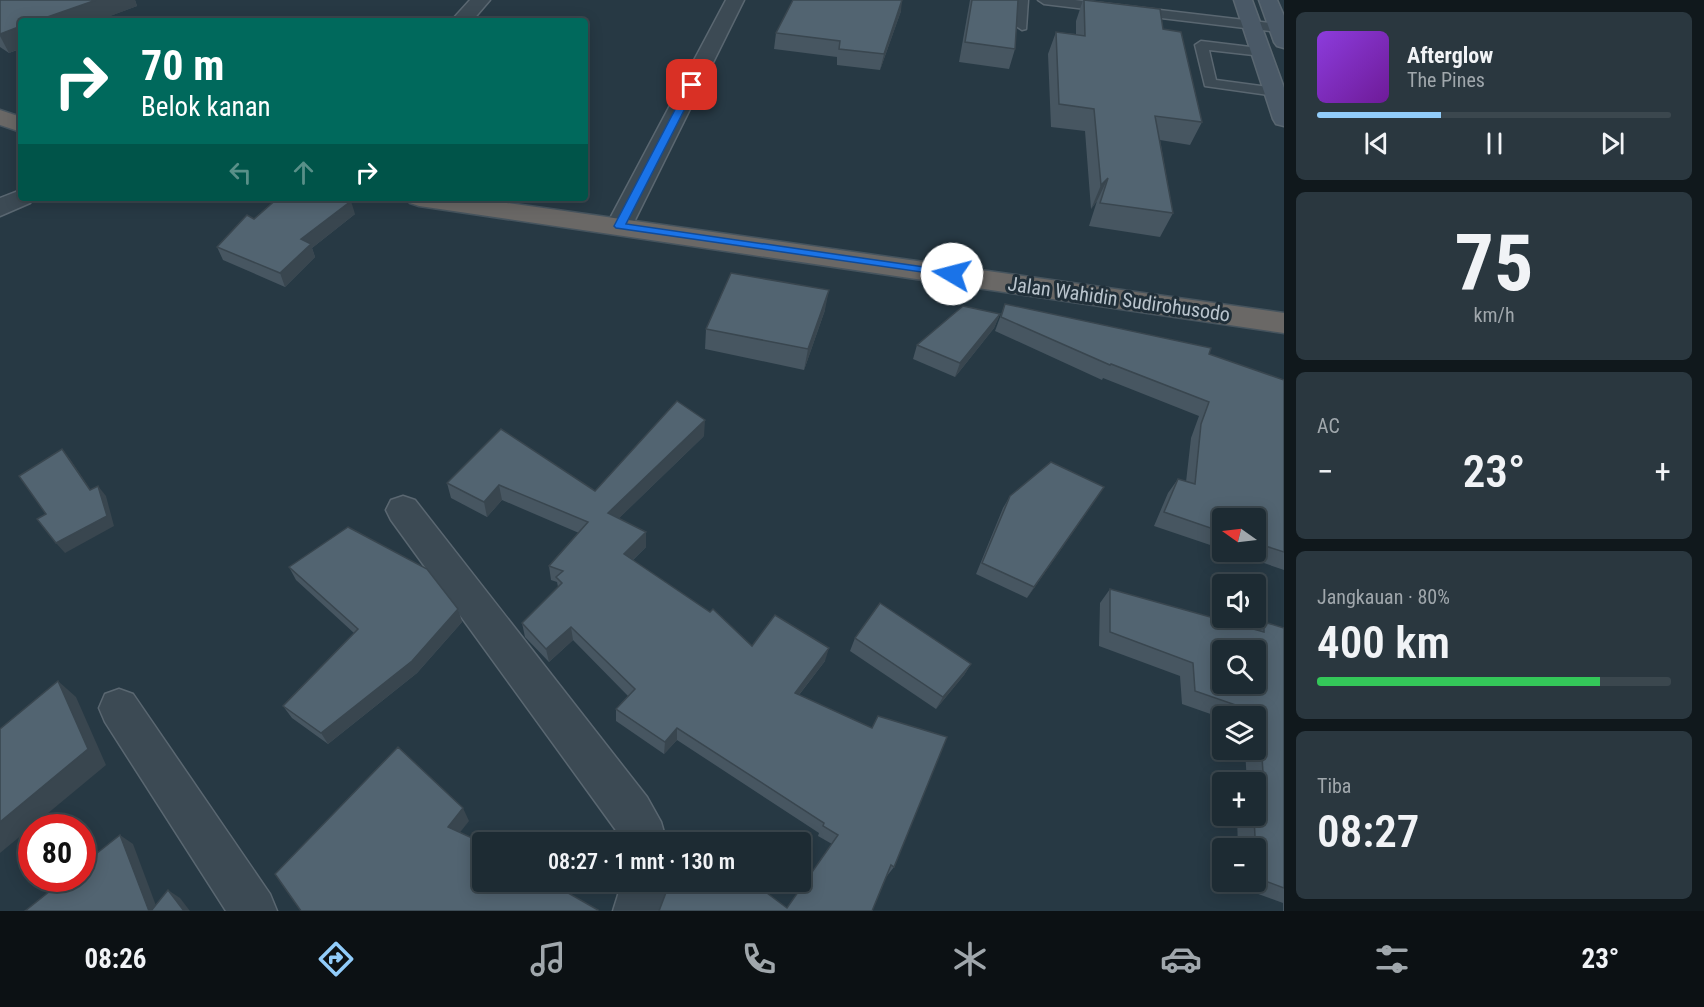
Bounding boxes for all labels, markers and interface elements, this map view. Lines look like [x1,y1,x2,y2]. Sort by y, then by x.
text: 70 m [141,41,224,90]
icon: right [42,42,120,120]
text: Afterglow [1407,43,1493,68]
pin [666,59,717,110]
icon: arrive [675,68,708,101]
text: The Pines [1407,68,1485,92]
text: Belok kanan [141,91,271,123]
icon: previous [1360,127,1393,160]
icon: pause [1478,127,1511,160]
icon: next [1596,127,1629,160]
icon: left [224,156,257,189]
icon: ahead [287,156,320,189]
icon: right [350,156,383,189]
text: 75 [1455,218,1533,309]
position arrow [920,242,984,306]
street label: Jalan Wahidin Sudirohusodo [1006,272,1232,326]
text: km/h [1473,303,1515,327]
text: AC [1317,414,1340,438]
text: 23° [1463,445,1525,498]
text: − [1317,452,1334,491]
text: + [1655,452,1671,491]
north arrow [1212,508,1266,562]
map controls [1212,508,1266,892]
button: sound [1212,574,1266,628]
text: Jangkauan · 80% [1317,585,1450,609]
text: 400 km [1317,616,1450,669]
button: search [1212,640,1266,694]
button: layers [1212,706,1266,760]
button: + [1212,772,1266,826]
text: Tiba [1317,774,1351,798]
text: 08:27 [1317,805,1419,858]
speed limit sign: 80 [18,814,96,892]
button: − [1212,838,1266,892]
text: 08:27 · 1 mnt · 130 m [548,849,735,874]
icon: directions [315,938,357,980]
icon: music [527,938,569,980]
icon: phone [738,938,780,980]
icon: climate [949,938,991,980]
icon: car [1160,938,1202,980]
icon: filters [1371,938,1413,980]
text: 08:26 [85,943,146,975]
text: 23° [1582,943,1619,975]

